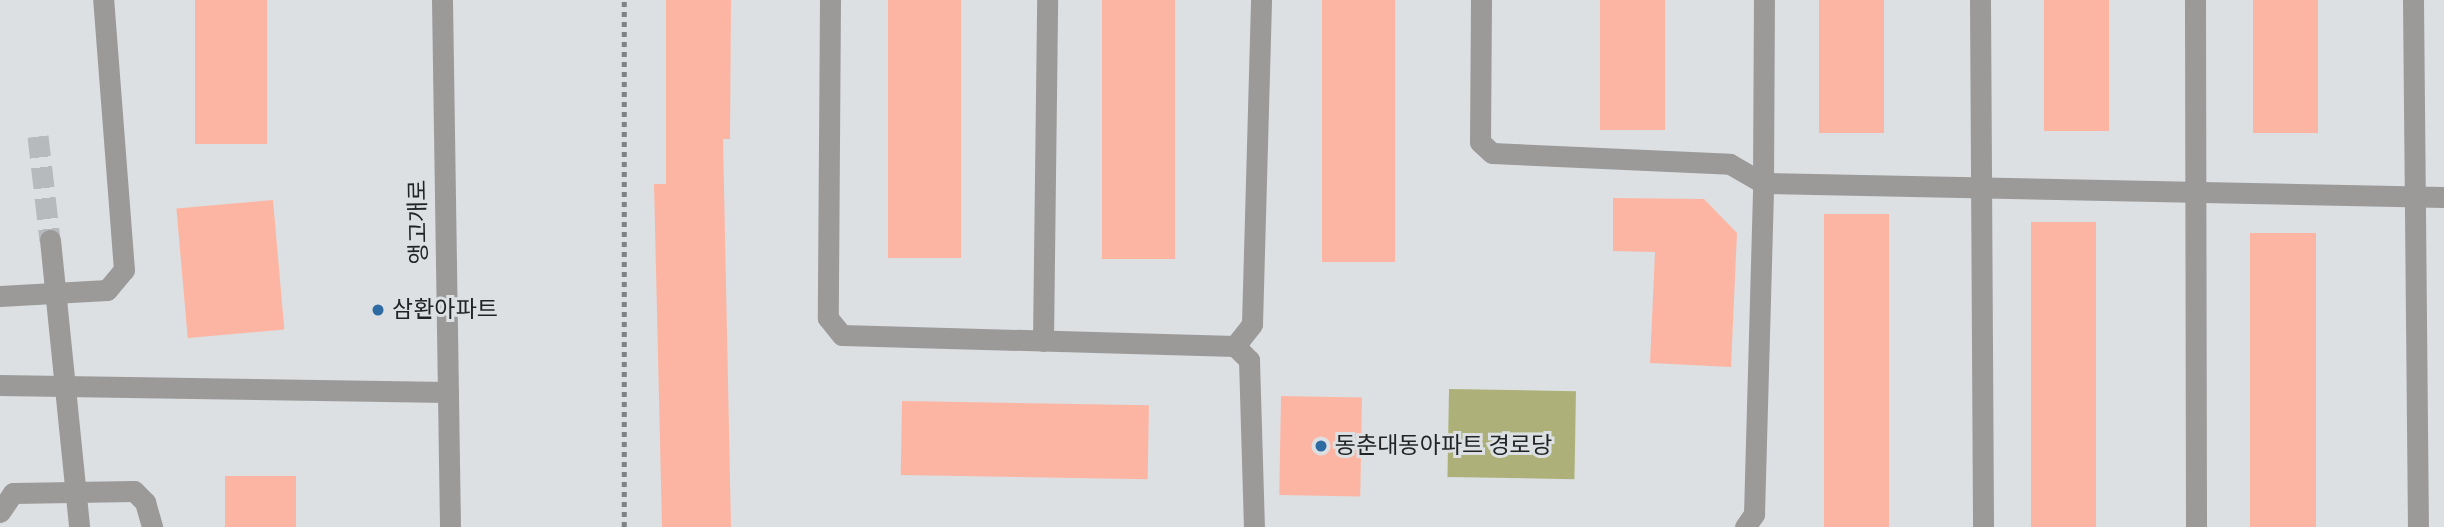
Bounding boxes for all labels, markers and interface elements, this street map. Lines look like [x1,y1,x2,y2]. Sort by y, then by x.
street label: 앵고개로 [404,179,434,265]
place label: 삼환아파트 [392,296,498,324]
marker: 삼환아파트 [370,302,386,318]
place label: 동춘대동아파트 경로당 [1335,432,1552,460]
marker: 동춘대동아파트 경로당 [1313,438,1329,454]

